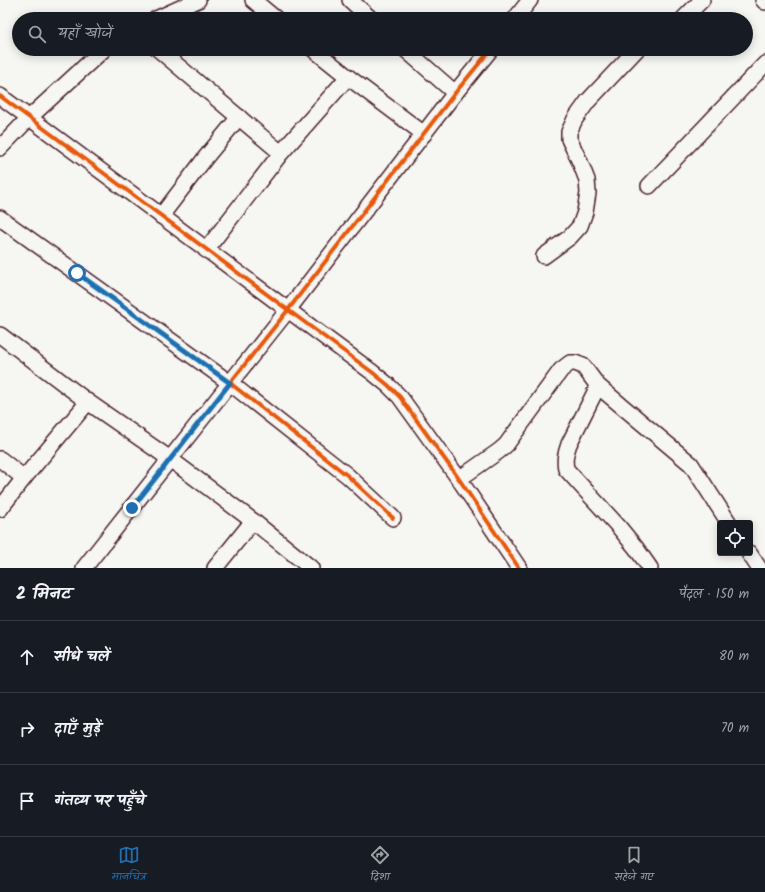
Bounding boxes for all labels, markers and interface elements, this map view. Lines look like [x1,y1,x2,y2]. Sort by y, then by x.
search box [12,12,753,56]
text: यहाँ खोजें [58,22,112,46]
icon: search [26,23,48,45]
route start [68,264,86,282]
route end [123,499,141,517]
map controls [717,520,753,556]
button: locate [717,520,753,556]
text: 2 मिनट [16,581,71,608]
text: पैदल · 150 m [679,584,749,605]
text: सीधे चलें [54,645,109,669]
icon: ahead [16,646,38,668]
text: 80 m [719,646,749,667]
text: दाएँ मुड़ें [54,717,101,741]
icon: right [16,718,38,740]
text: 70 m [721,718,749,739]
text: गंतव्य पर पहुँचे [54,789,145,813]
icon: arrive [16,790,38,812]
tab: मानचित्र [112,844,146,886]
tab: दिशा [369,844,391,886]
tab: सहेजे गए [614,844,653,886]

